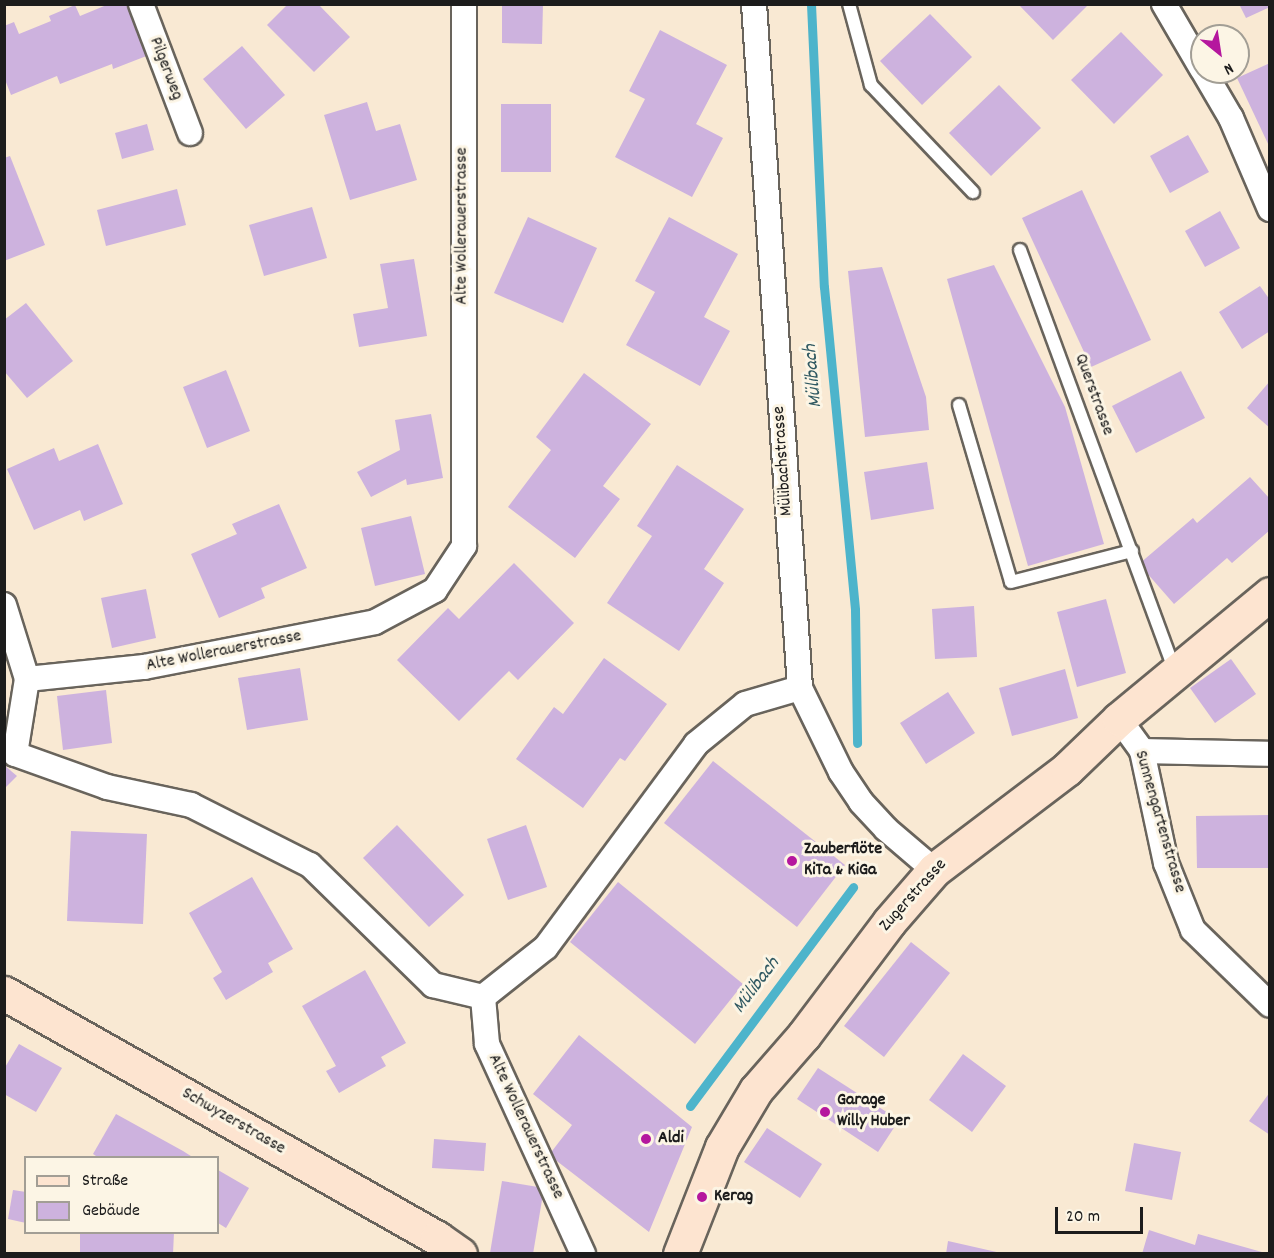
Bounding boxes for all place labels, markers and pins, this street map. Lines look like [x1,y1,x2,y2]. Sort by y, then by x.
place label: Zauberflöte KiTa & KiGa [804,840,882,882]
marker: Zauberflöte KiTa & KiGa [785,854,799,868]
place label: Garage Willy Huber [837,1091,910,1134]
marker: Garage Willy Huber [818,1105,832,1119]
place label: Aldi [658,1128,684,1150]
marker: Aldi [639,1132,653,1146]
place label: Kerag [714,1186,753,1208]
marker: Kerag [695,1190,709,1204]

